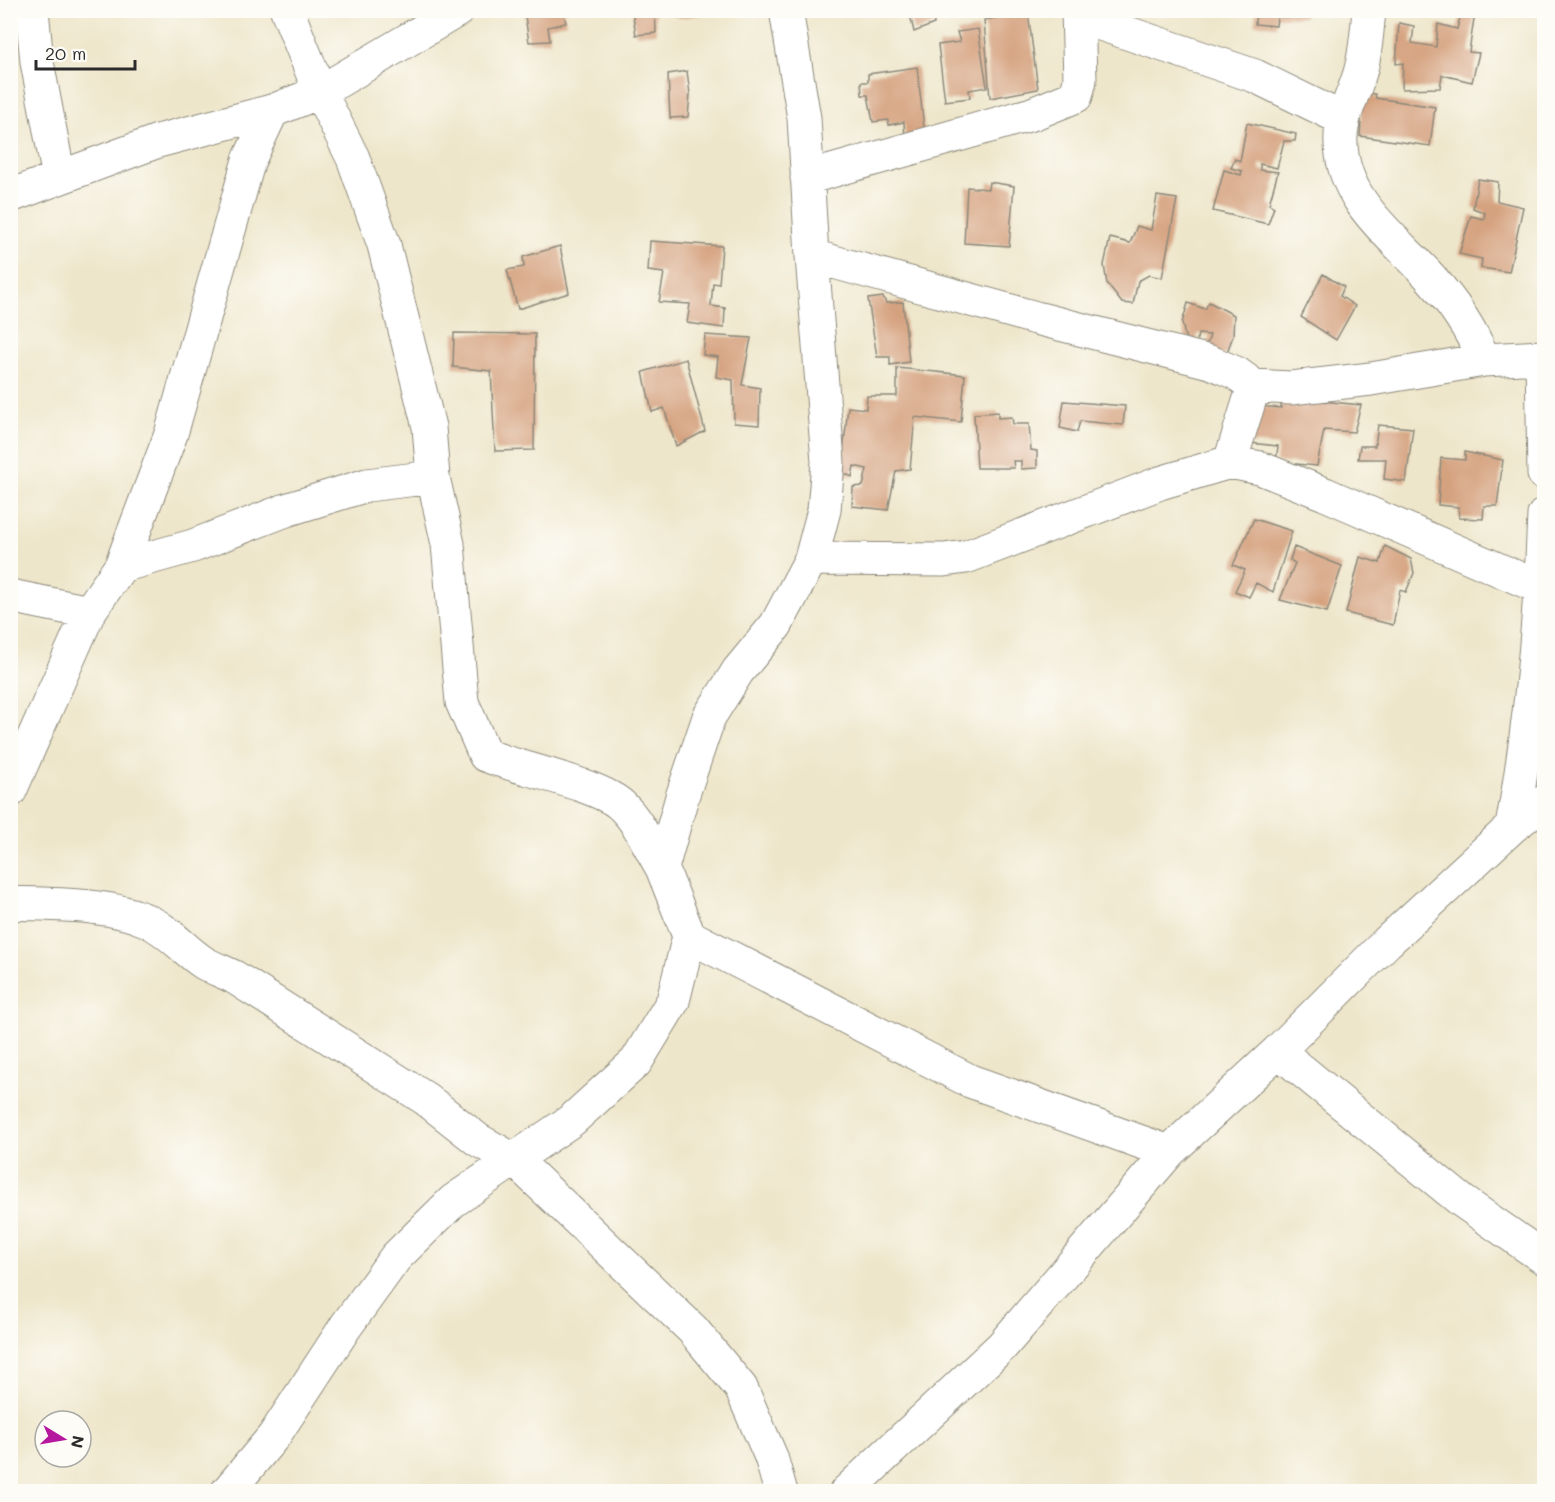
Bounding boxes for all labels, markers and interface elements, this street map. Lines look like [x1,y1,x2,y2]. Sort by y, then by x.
scale bar [36,33,135,71]
text: 20 m [45,41,86,65]
north arrow [33,1409,93,1469]
text: N [67,1434,90,1450]

